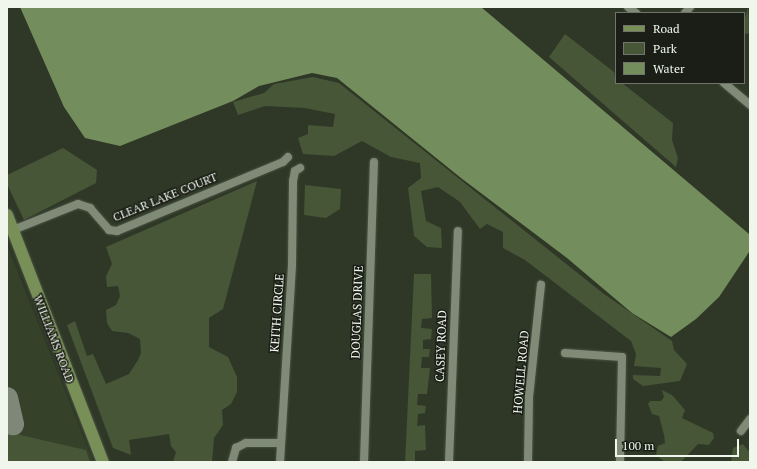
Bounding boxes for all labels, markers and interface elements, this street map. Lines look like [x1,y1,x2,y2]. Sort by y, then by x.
legend [615,12,745,84]
text: Road [653,21,680,36]
text: Park [653,41,677,56]
text: Water [653,61,685,76]
street label: CLEAR LAKE COURT [111,169,219,225]
street label: DOUGLAS DRIVE [348,265,366,359]
street label: KEITH CIRCLE [267,273,287,353]
street label: WILLIAMS ROAD [31,293,77,385]
street label: CASEY ROAD [433,310,449,382]
street label: HOWELL ROAD [510,330,532,414]
scale bar [617,431,741,457]
text: 100 m [622,438,654,453]

